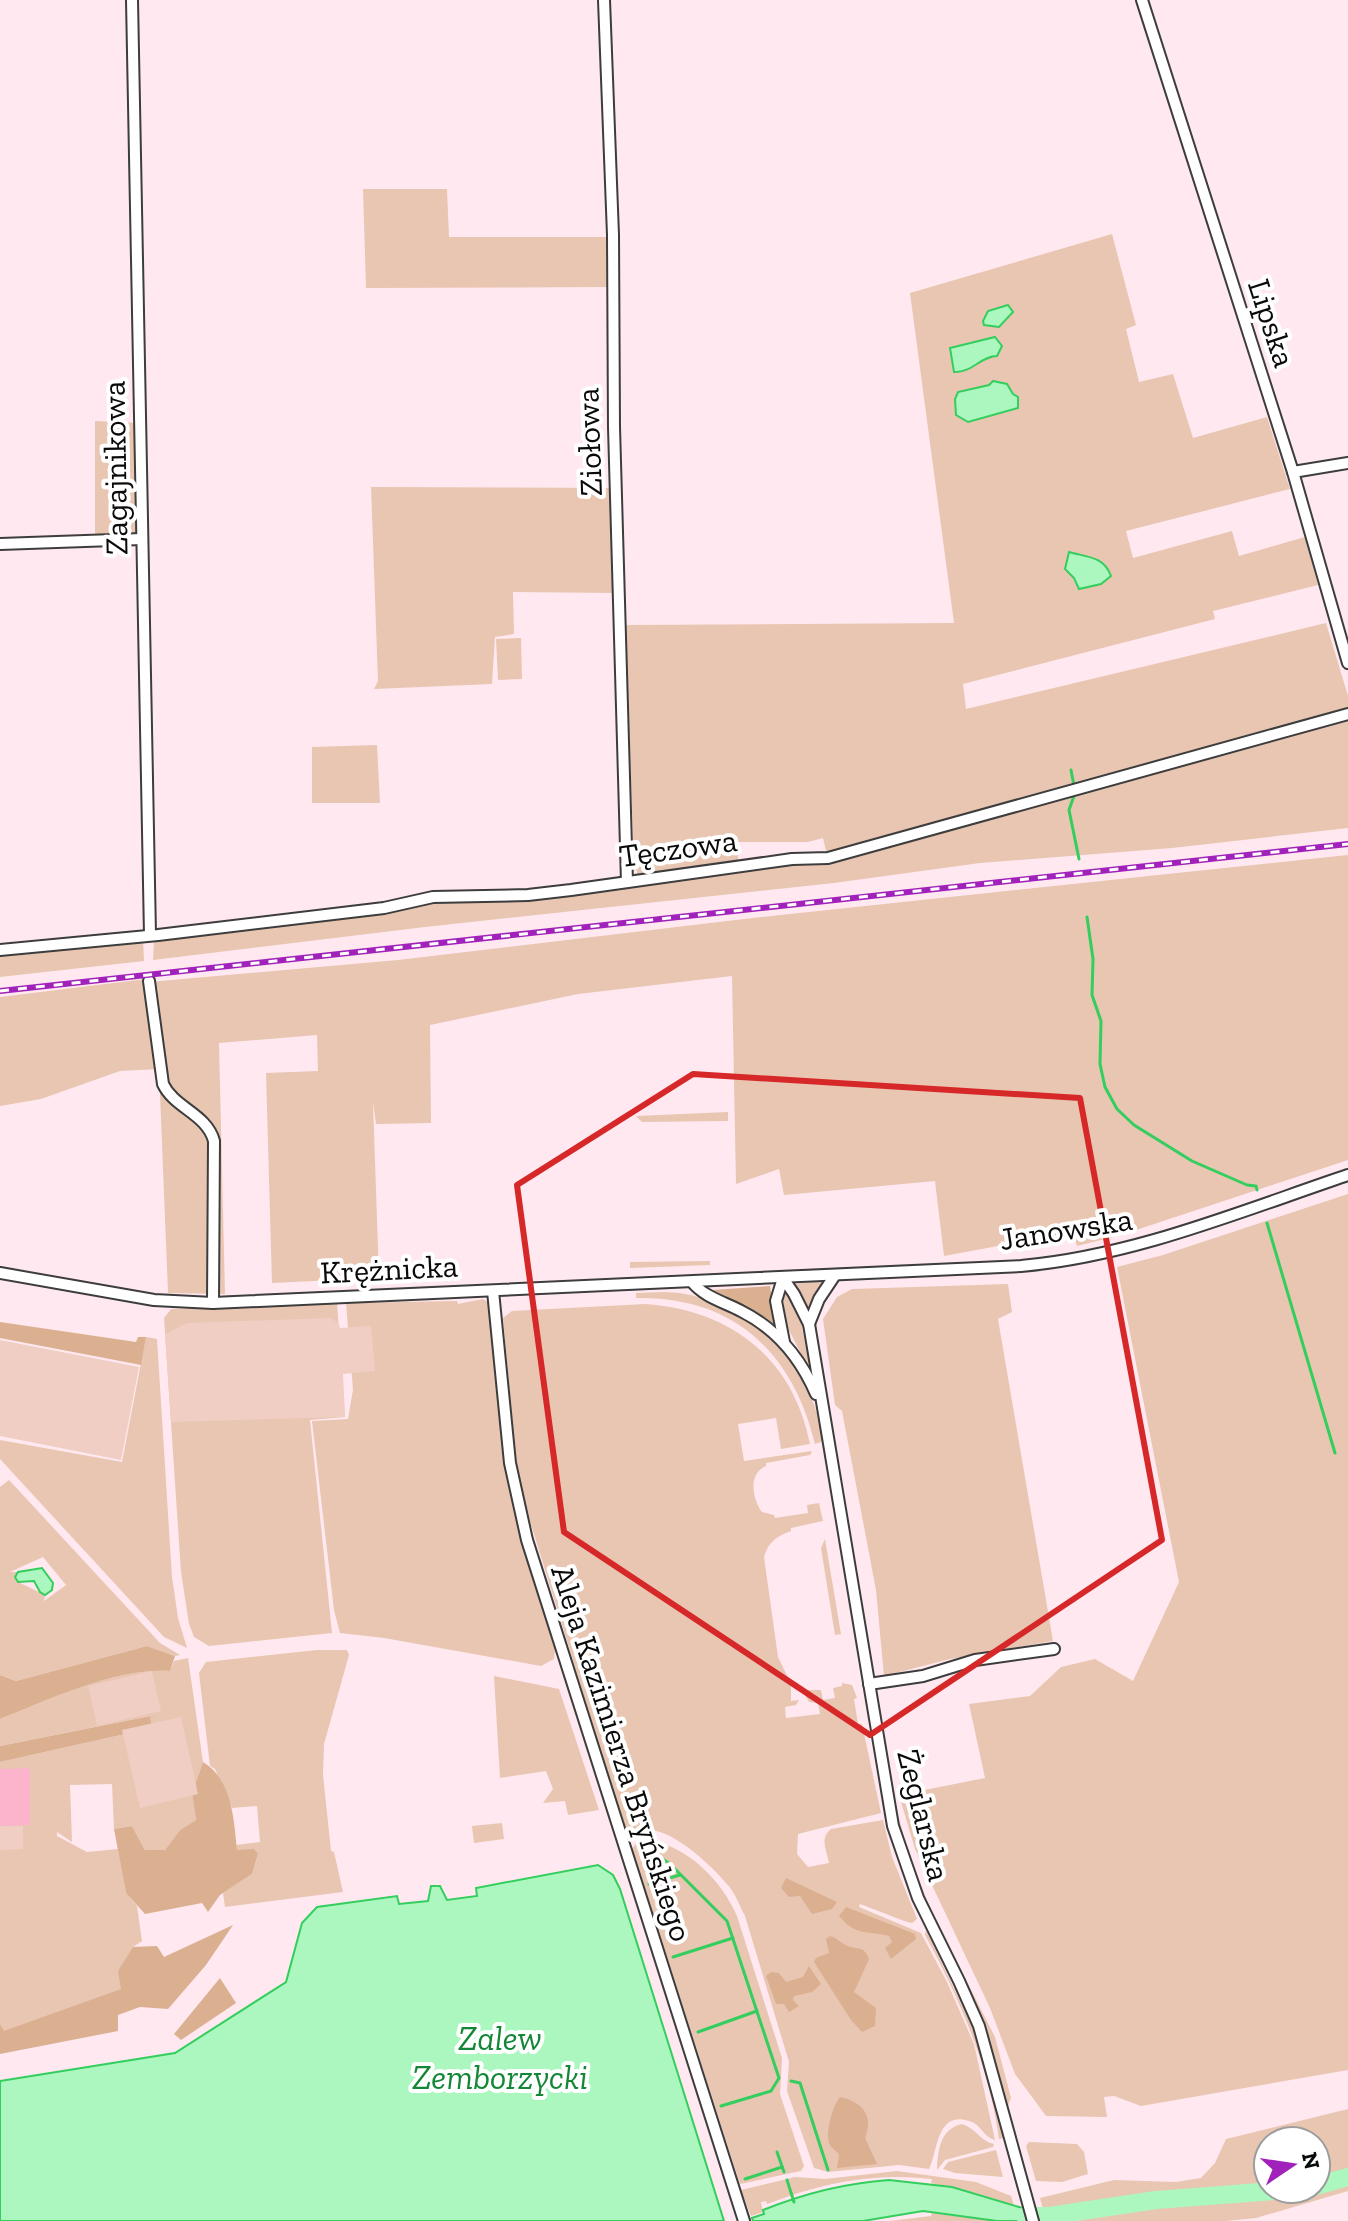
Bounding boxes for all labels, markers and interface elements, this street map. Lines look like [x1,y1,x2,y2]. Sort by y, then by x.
street label: Lipska [1240,274,1304,372]
street label: Zagajnikowa [94,380,136,556]
street label: Ziołowa [568,387,610,497]
street label: Tęczowa [617,821,739,875]
street label: Janowska [997,1200,1135,1258]
street label: Krężnicka [319,1246,459,1292]
street label: Aleja Kazimierza Bryńskiego [543,1560,701,1946]
street label: Żeglarska [889,1745,959,1885]
water label: Zalew Zemborzycki [412,2018,588,2098]
north arrow [1252,2125,1332,2205]
text: N [1296,2149,1326,2172]

